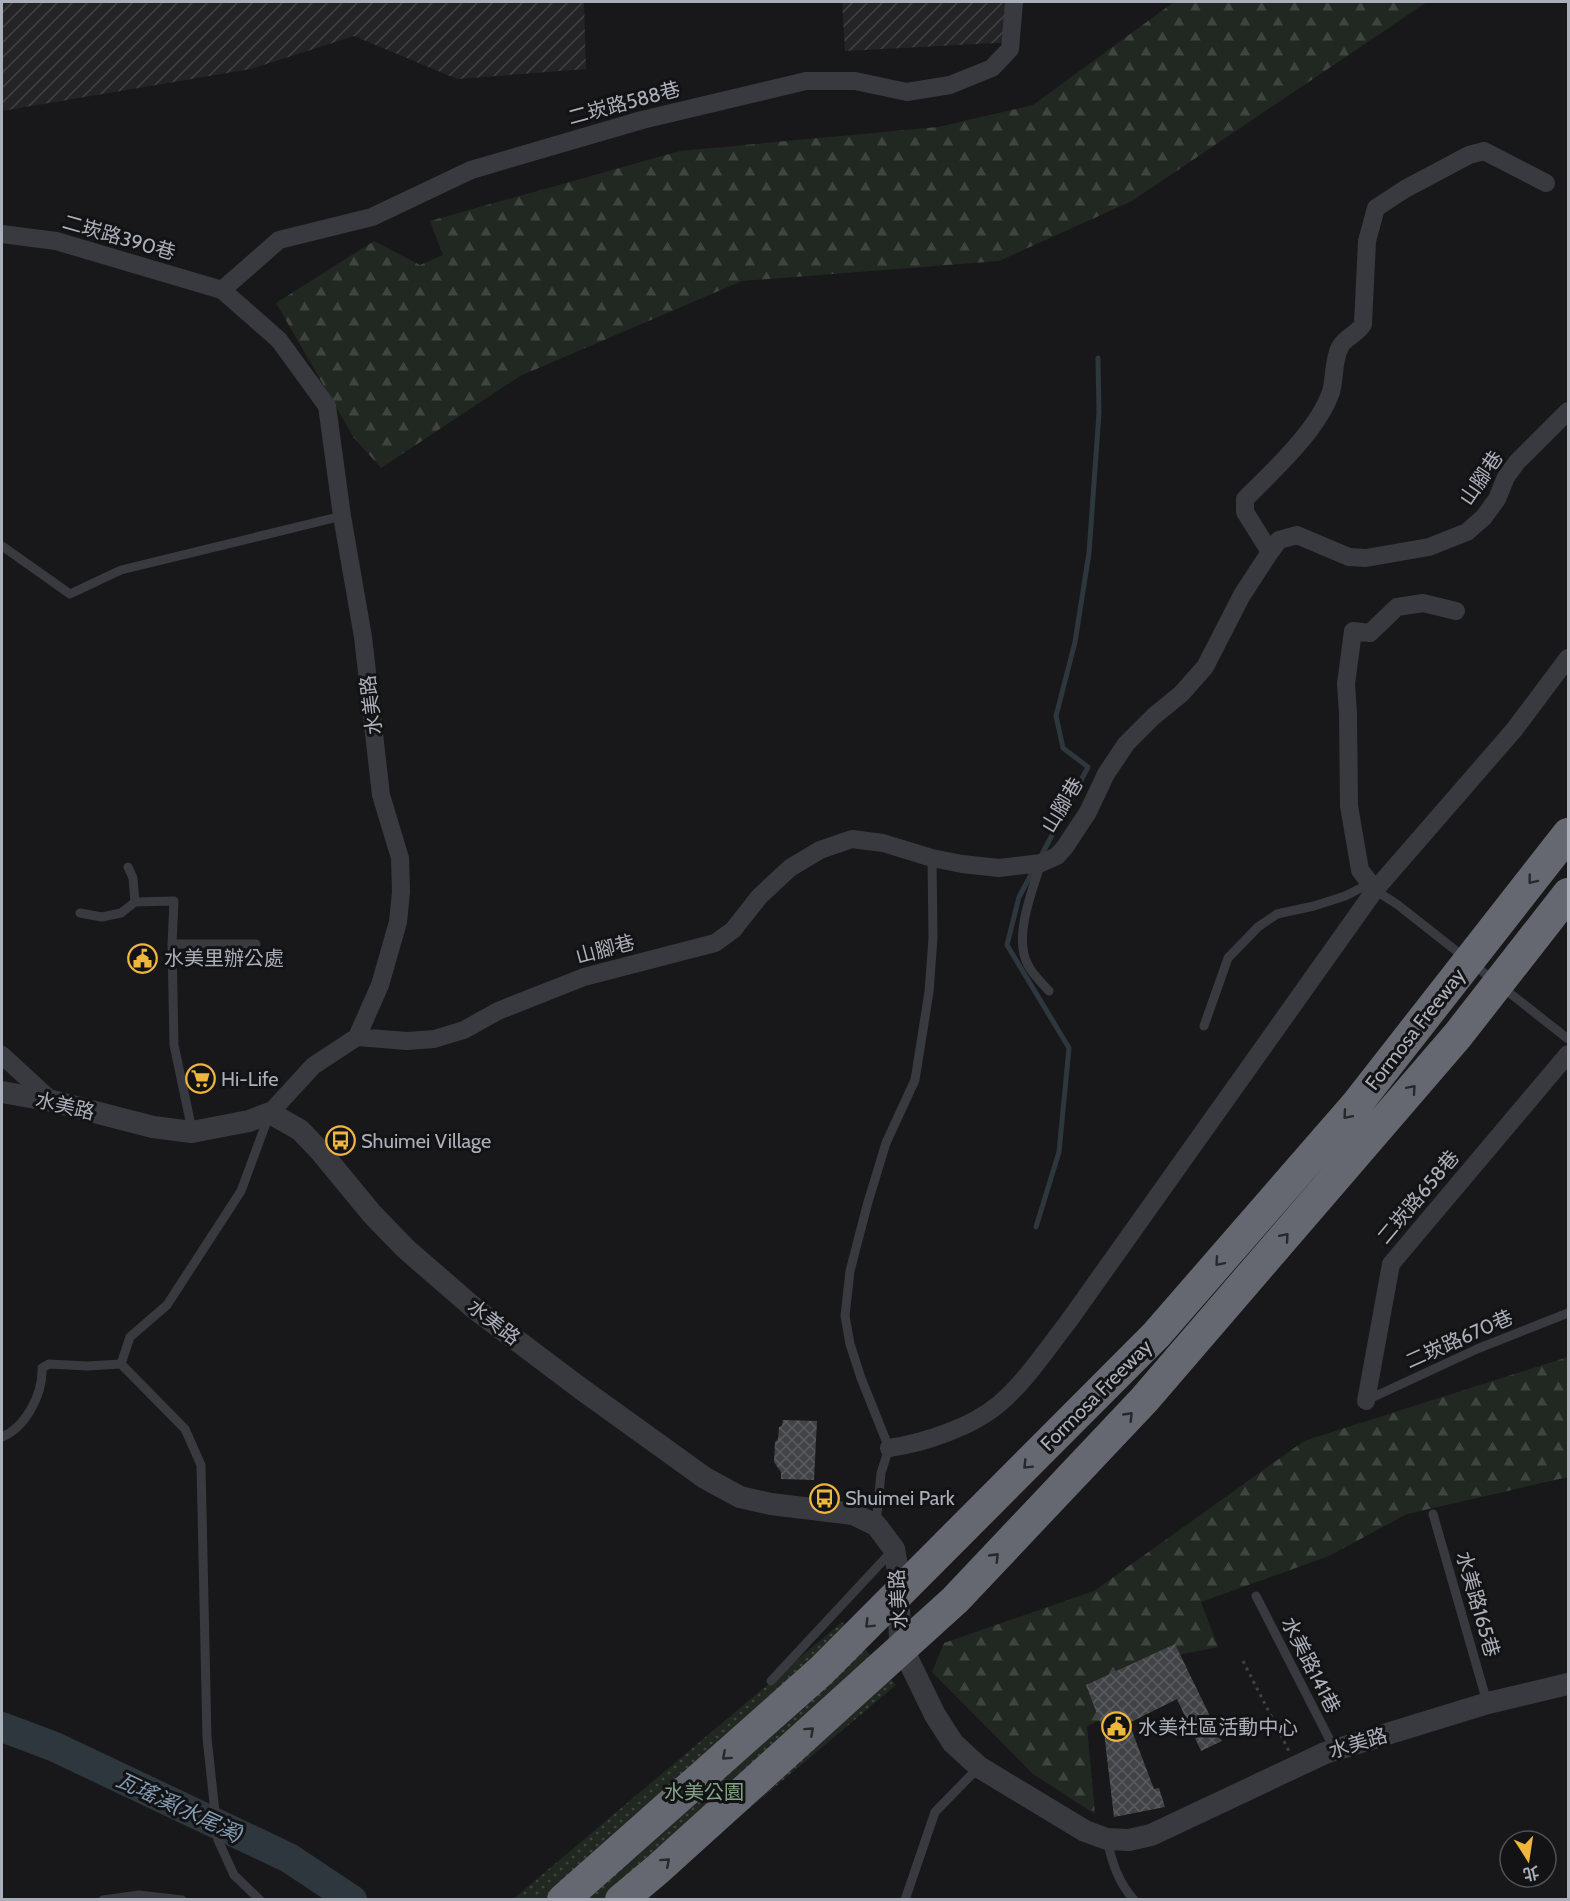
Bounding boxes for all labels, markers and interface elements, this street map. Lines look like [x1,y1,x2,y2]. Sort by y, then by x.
street label: 二崁路588巷 [565,77,683,129]
street label: 二崁路390巷 [60,209,178,265]
street label: 山腳巷 [1454,446,1508,510]
street label: 水美路 [355,674,387,736]
street label: 山腳巷 [1036,773,1088,837]
one-way arrow [1529,873,1540,884]
street label: 山腳巷 [573,930,637,968]
public building icon: 水美里辦公處 [127,942,159,974]
place label: 水美里辦公處 [164,946,284,970]
street label: Formosa Freeway [1360,963,1470,1095]
supermarket icon: Hi-Life [184,1063,216,1095]
place label: Hi-Life [221,1067,279,1091]
one-way arrow [1405,1085,1416,1096]
street label: 水美路 [33,1088,97,1124]
one-way arrow [1343,1108,1354,1119]
bus stop icon: Shuimei Village [324,1125,356,1157]
place label: Shuimei Village [361,1129,491,1153]
street label: 二崁路658巷 [1372,1146,1464,1248]
one-way arrow [1278,1233,1289,1244]
one-way arrow [1215,1256,1226,1266]
street label: 水美路 [463,1294,525,1350]
street label: 二崁路670巷 [1402,1305,1516,1373]
street label: Formosa Freeway [1035,1334,1157,1456]
one-way arrow [1122,1412,1133,1423]
one-way arrow [1024,1458,1035,1469]
bus stop icon: Shuimei Park [808,1482,840,1514]
place label: Shuimei Park [845,1486,955,1510]
street label: 水美路165巷 [1451,1548,1505,1660]
one-way arrow [988,1554,999,1564]
street label: 水美路 [884,1568,912,1630]
street label: 水美路141巷 [1277,1613,1345,1717]
one-way arrow [865,1616,876,1627]
public building icon: 水美社區活動中心 [1101,1711,1133,1743]
place label: 水美社區活動中心 [1138,1715,1298,1739]
street label: 水美路 [1326,1723,1390,1763]
one-way arrow [804,1727,814,1738]
one-way arrow [722,1749,732,1760]
water label: 瓦瑤溪(水尾溪) [113,1767,247,1847]
park label: 水美公園 [664,1780,744,1804]
north arrow [1498,1829,1558,1889]
one-way arrow [659,1858,670,1869]
text: 北 [1521,1862,1541,1884]

